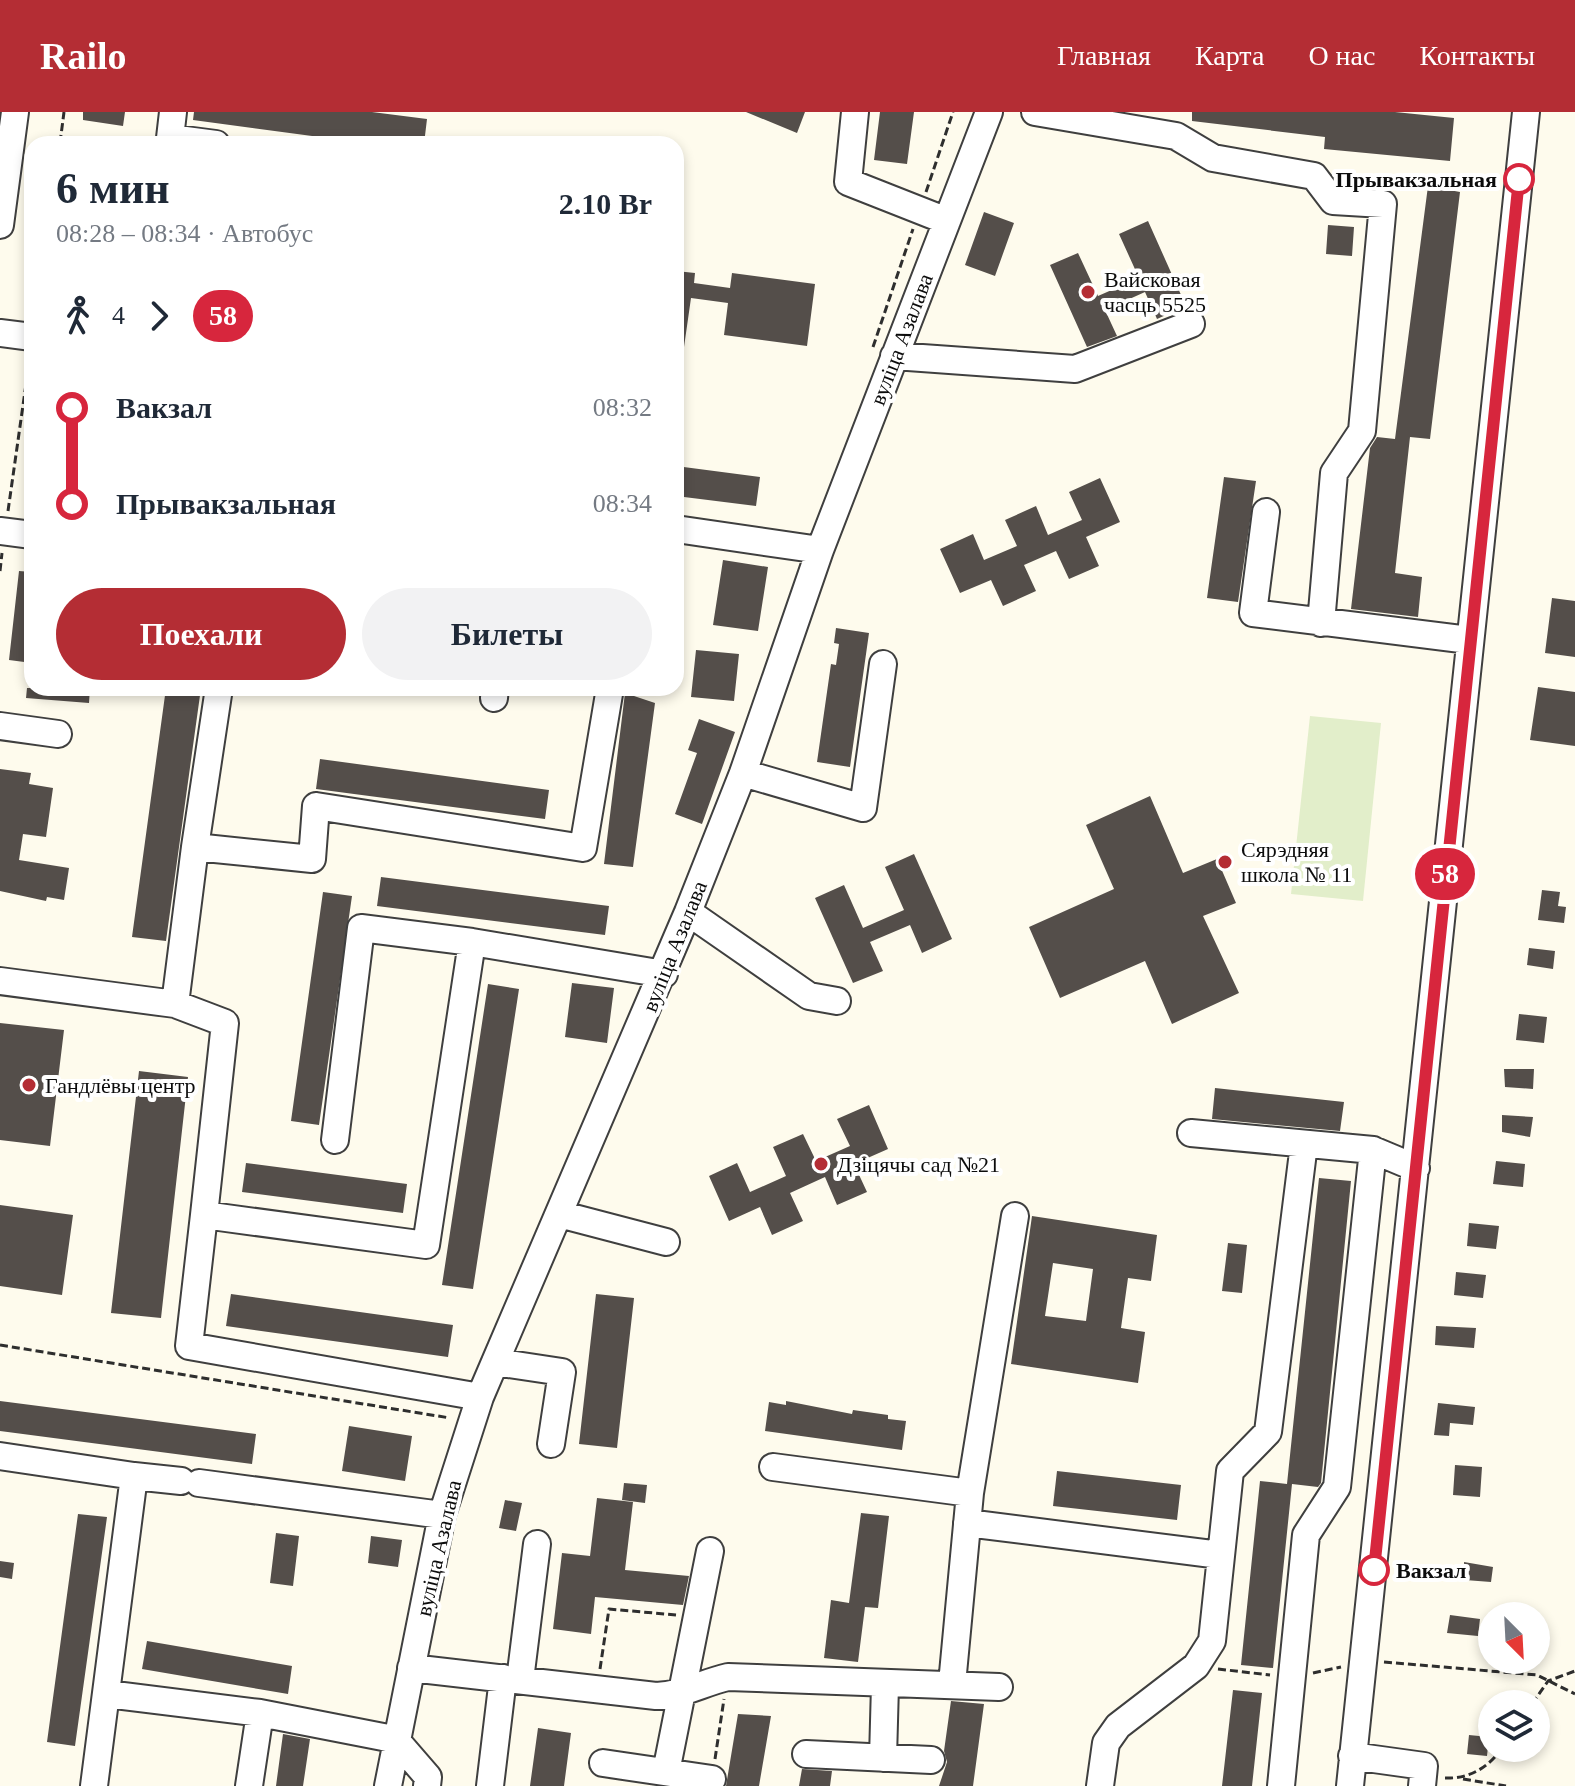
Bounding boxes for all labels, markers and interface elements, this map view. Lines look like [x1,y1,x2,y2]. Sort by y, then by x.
text: Railo [40,35,127,77]
text: Главная [1057,40,1151,71]
text: Карта [1195,40,1264,71]
text: О нас [1308,40,1375,71]
text: Контакты [1419,40,1535,71]
text: 6 мин [56,164,170,213]
marker: Прывакзальная [1504,164,1534,194]
place label: Прывакзальная [1336,167,1497,192]
text: 2.10 Br [559,187,652,220]
text: 08:28 – 08:34 · Автобус [56,219,313,248]
place label: Вайсковая часць 5525 [1104,267,1206,317]
street label: вуліца Азалава [865,270,938,409]
marker: Вайсковая часць 5525 [1079,283,1097,301]
icon: walk [56,294,100,338]
icon: forward [137,294,181,338]
text: 58 [209,300,237,331]
text: 4 [112,301,125,330]
text: Вакзал [116,391,212,424]
text: 08:32 [593,393,652,422]
text: Прывакзальная [116,487,336,520]
text: 08:34 [593,489,652,518]
button: Поехали [56,588,346,680]
button: Билеты [362,588,652,680]
place label: Сярэдняя школа № 11 [1241,837,1352,887]
line badge: 58 [1409,848,1481,900]
marker: Сярэдняя школа № 11 [1216,853,1234,871]
text: 58 [1431,858,1459,889]
street label: вуліца Азалава [637,877,712,1015]
place label: Гандлёвы центр [45,1073,196,1098]
marker: Гандлёвы центр [20,1076,38,1094]
place label: Дзіцячы сад №21 [837,1152,1000,1177]
marker: Дзіцячы сад №21 [812,1155,830,1173]
street label: вуліца Азалава [411,1477,466,1619]
marker: Вакзал [1359,1555,1389,1585]
place label: Вакзал [1396,1558,1466,1583]
north arrow [1478,1602,1550,1674]
map controls [1478,1602,1550,1762]
button: layers [1478,1690,1550,1762]

